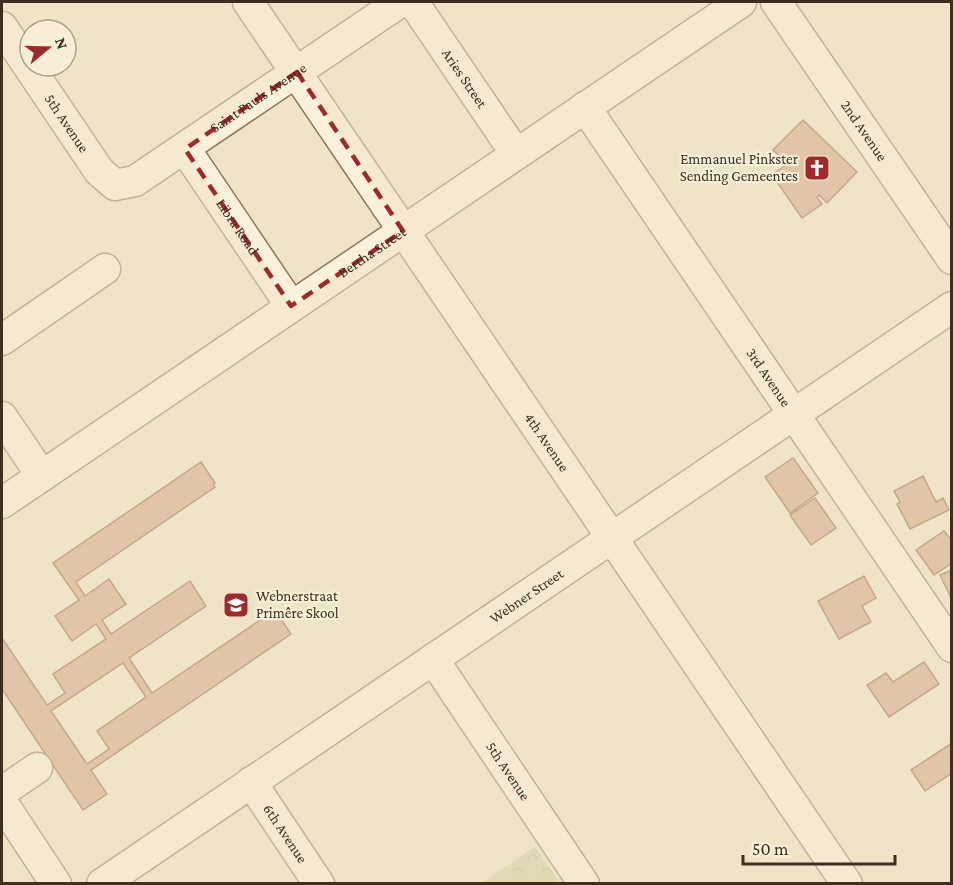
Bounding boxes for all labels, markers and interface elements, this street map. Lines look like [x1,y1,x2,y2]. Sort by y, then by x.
north arrow [18,18,78,78]
text: N [52,35,72,51]
street label: Aries Street [439,45,491,112]
street label: Saint Pauls Avenue [207,59,310,136]
street label: 5th Avenue [41,91,92,156]
street label: 2nd Avenue [838,97,891,165]
place label: Emmanuel Pinkster Sending Gemeentes [680,151,799,185]
church icon: Emmanuel Pinkster Sending Gemeentes [802,153,832,183]
street label: Libra Road [213,196,262,258]
street label: Bertha Street [335,223,410,281]
street label: 3rd Avenue [743,345,795,410]
street label: 4th Avenue [521,410,573,475]
street label: Webner Street [487,565,567,626]
place label: Webnerstraat Primêre Skool [256,588,339,621]
school or university icon: Webnerstraat Primêre Skool [221,590,251,620]
street label: 5th Avenue [483,739,534,804]
street label: 6th Avenue [260,801,311,866]
scale bar [743,828,894,866]
text: 50 m [752,839,789,859]

